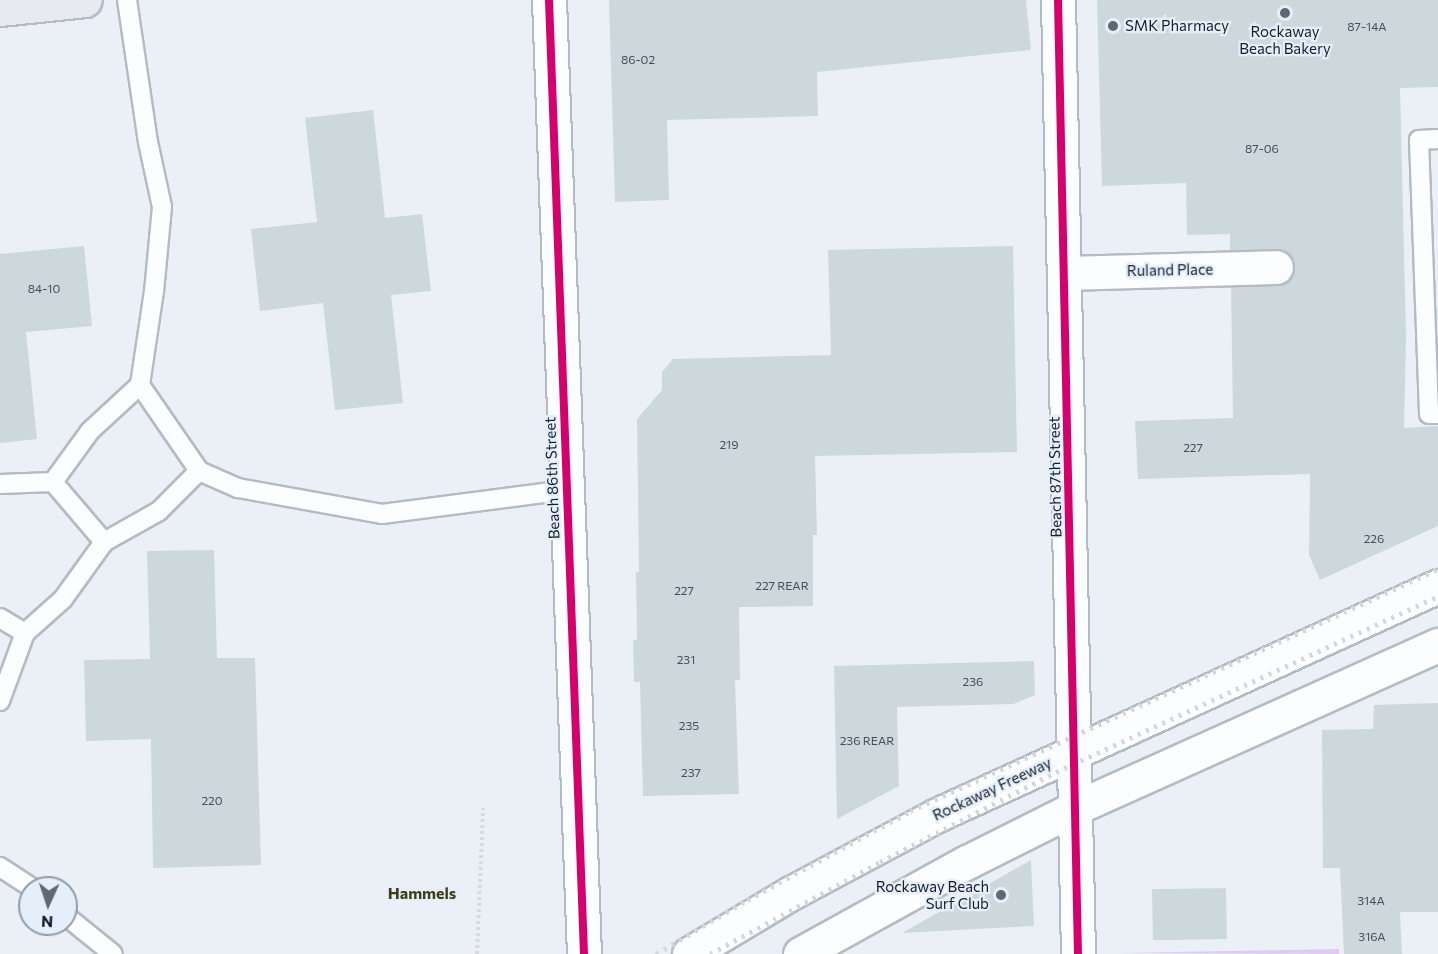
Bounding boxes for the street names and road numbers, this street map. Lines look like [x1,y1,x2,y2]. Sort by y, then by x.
street label: Ruland Place [1127,260,1213,280]
street label: Beach 86th Street [541,416,563,540]
street label: Beach 87th Street [1045,416,1065,538]
street label: Rockaway Freeway [930,754,1054,824]

